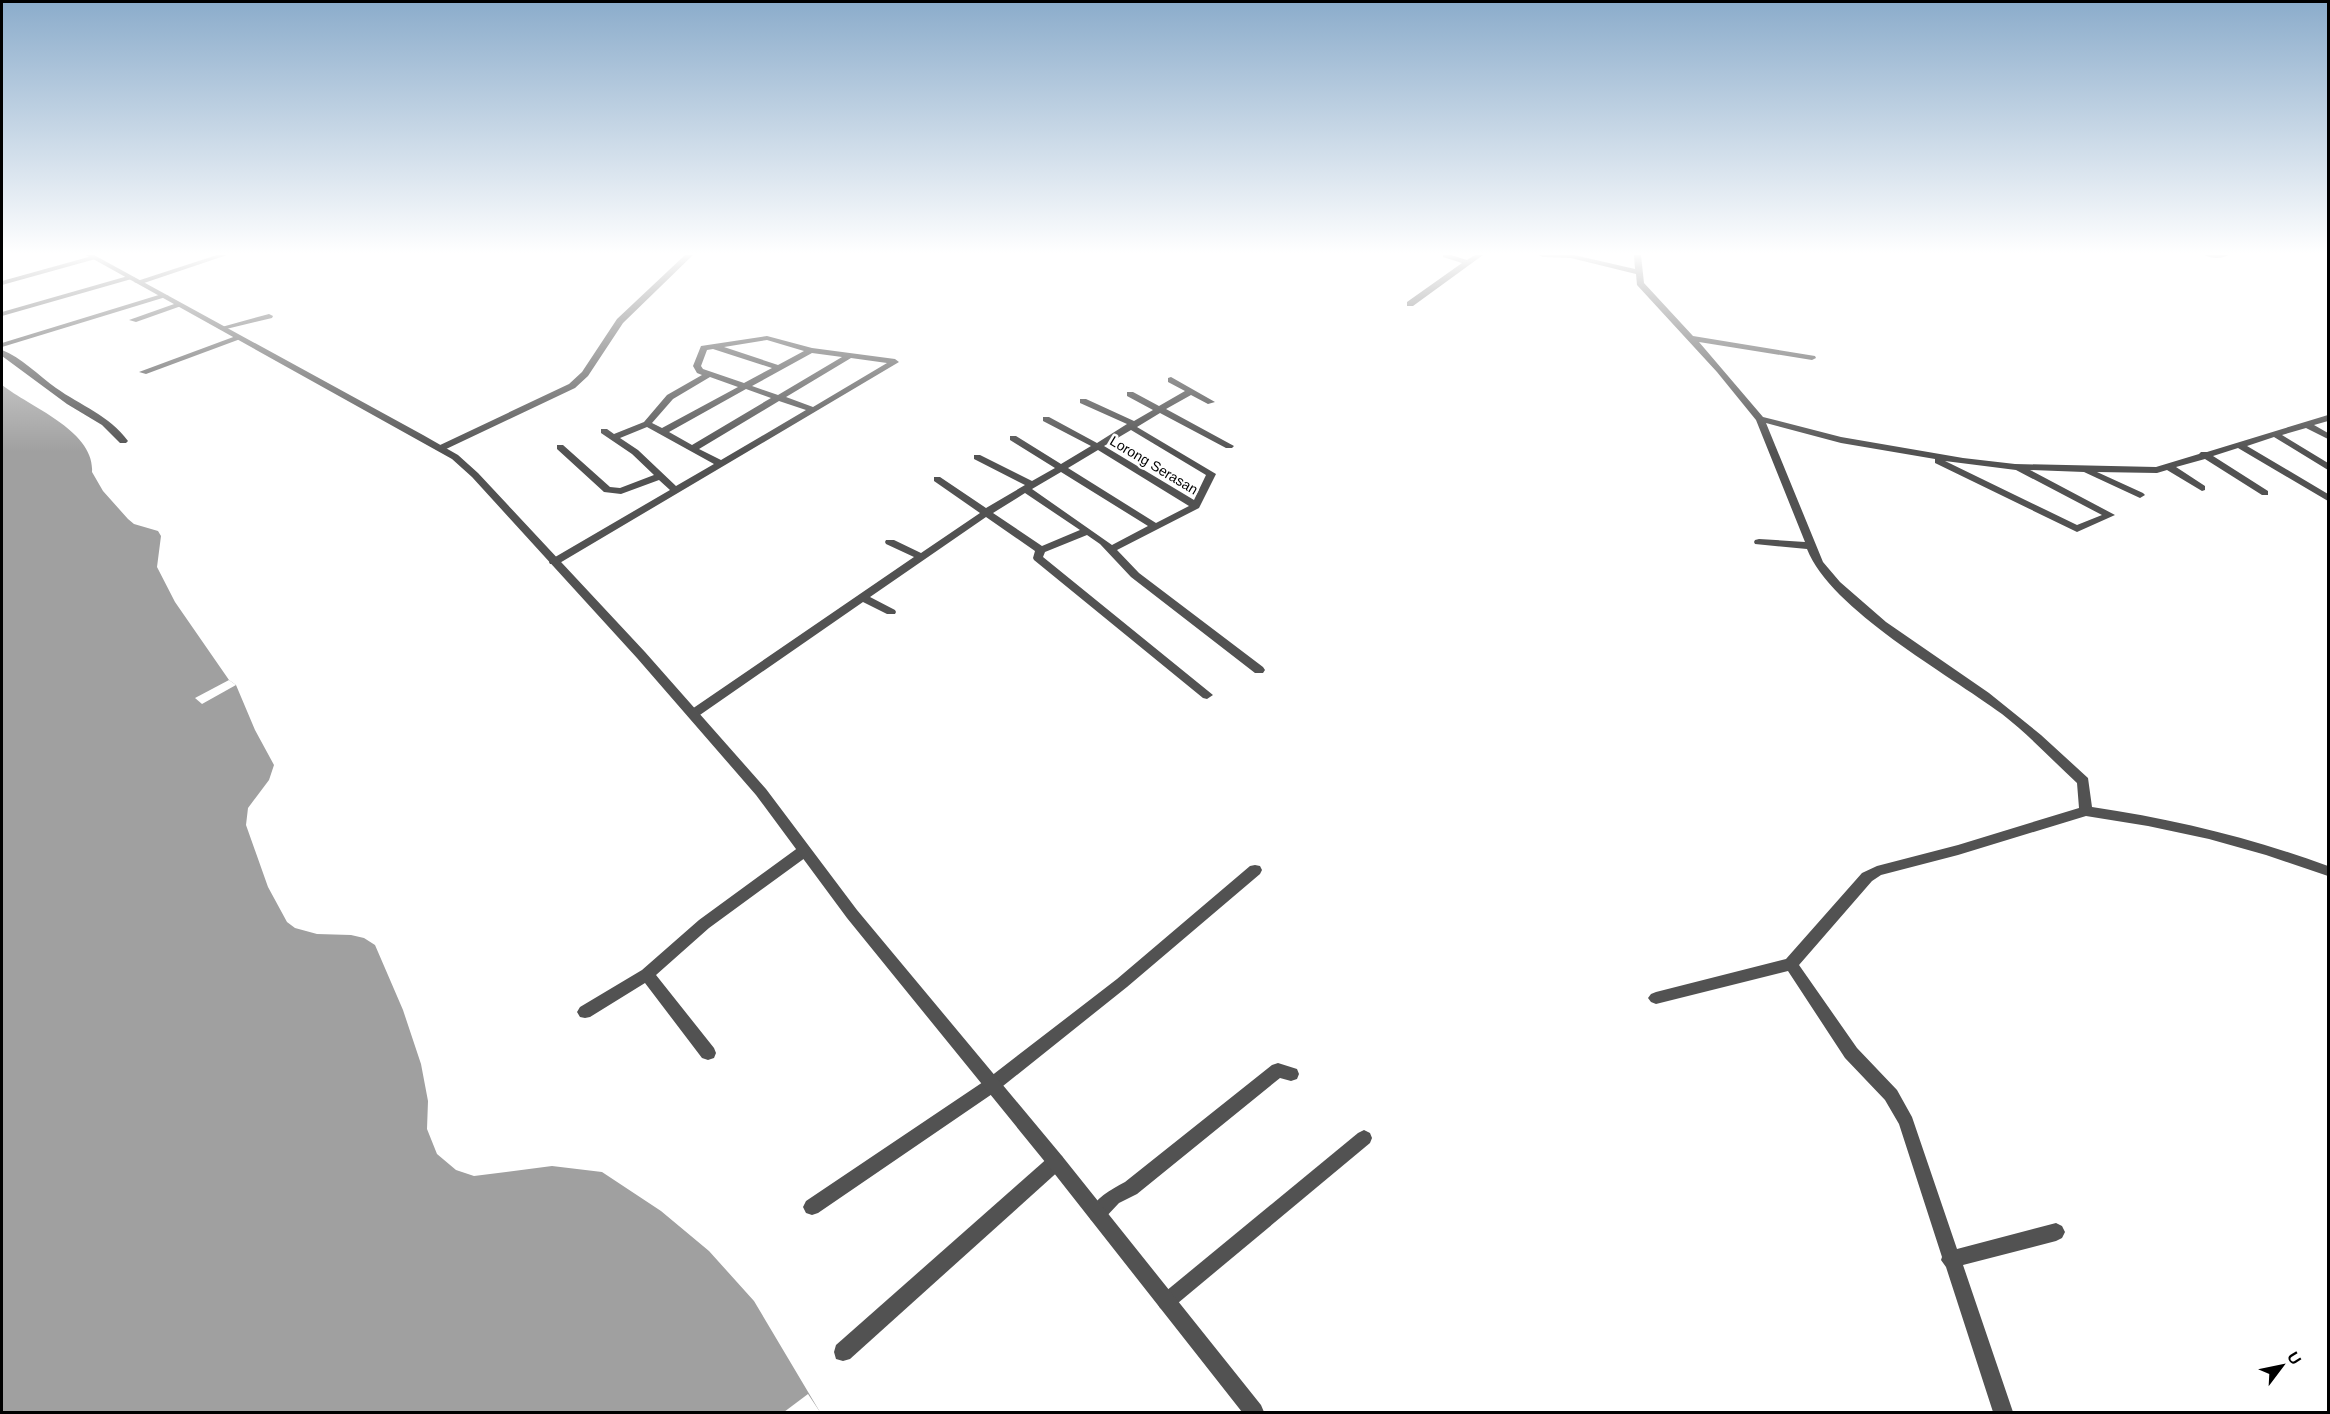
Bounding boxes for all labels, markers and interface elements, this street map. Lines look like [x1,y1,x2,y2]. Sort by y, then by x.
street label: Lorong Serasan [1107,432,1201,498]
north arrow [2252,1336,2312,1396]
text: U [2284,1349,2305,1368]

